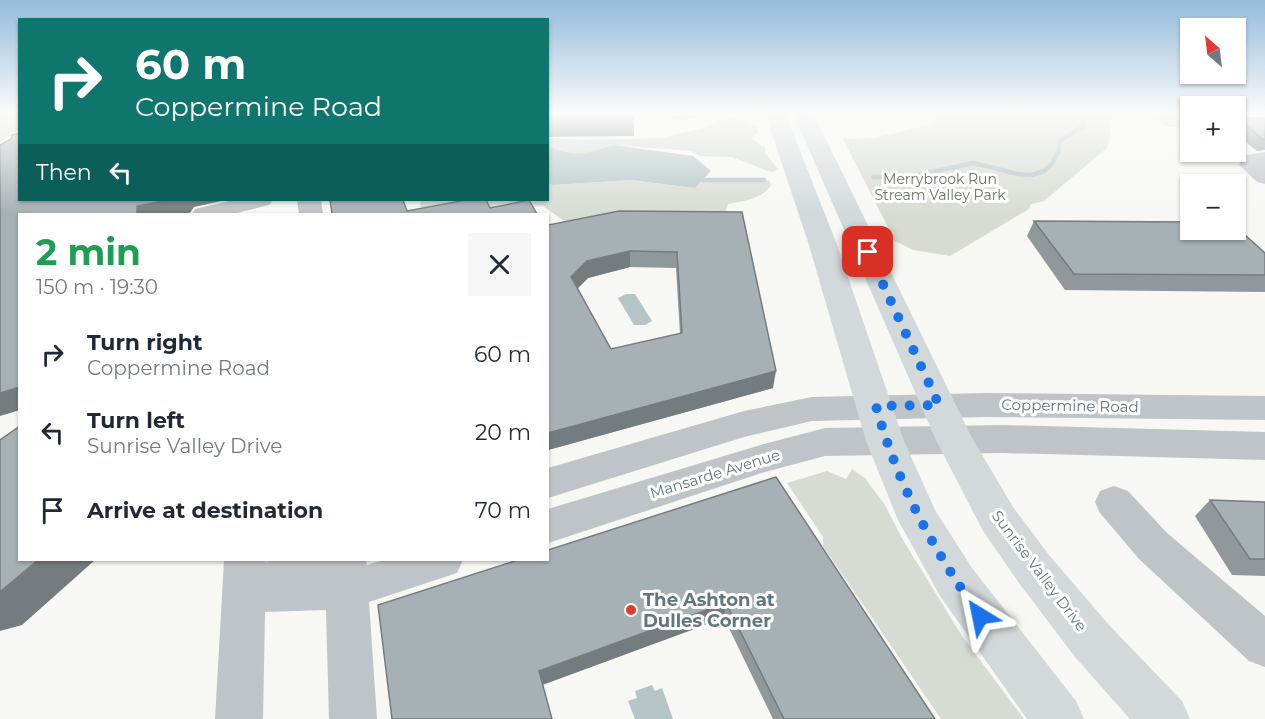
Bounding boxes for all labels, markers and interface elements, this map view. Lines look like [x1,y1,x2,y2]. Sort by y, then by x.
north arrow [1180,18,1246,84]
map controls [1180,18,1246,240]
text: 60 m [135,38,246,90]
icon: right [36,42,114,120]
text: Coppermine Road [135,90,382,123]
button: + [1180,96,1246,162]
icon: left [104,156,137,189]
text: Then [36,159,92,186]
park label: Merrybrook Run Stream Valley Park [874,170,1006,204]
button: − [1180,174,1246,240]
pin [842,226,893,277]
text: 2 min [36,230,141,274]
button: close [468,233,531,296]
icon: arrive [851,235,884,268]
text: 150 m · 19:30 [36,275,158,299]
text: Turn right [87,329,202,356]
icon: right [36,338,69,371]
text: 60 m [474,341,531,368]
text: Coppermine Road [87,356,270,380]
street label: Coppermine Road [1001,395,1139,416]
text: Turn left [87,407,185,434]
icon: left [36,416,69,449]
text: 20 m [475,419,531,446]
text: Sunrise Valley Drive [87,434,282,458]
street label: Mansarde Avenue [647,445,782,502]
icon: arrive [36,494,69,527]
text: Arrive at destination [87,497,323,524]
text: 70 m [475,497,531,524]
street label: Sunrise Valley Drive [988,506,1091,635]
position arrow [948,584,1012,648]
place label: The Ashton at Dulles Corner [643,589,775,632]
marker: The Ashton at Dulles Corner [624,603,638,617]

